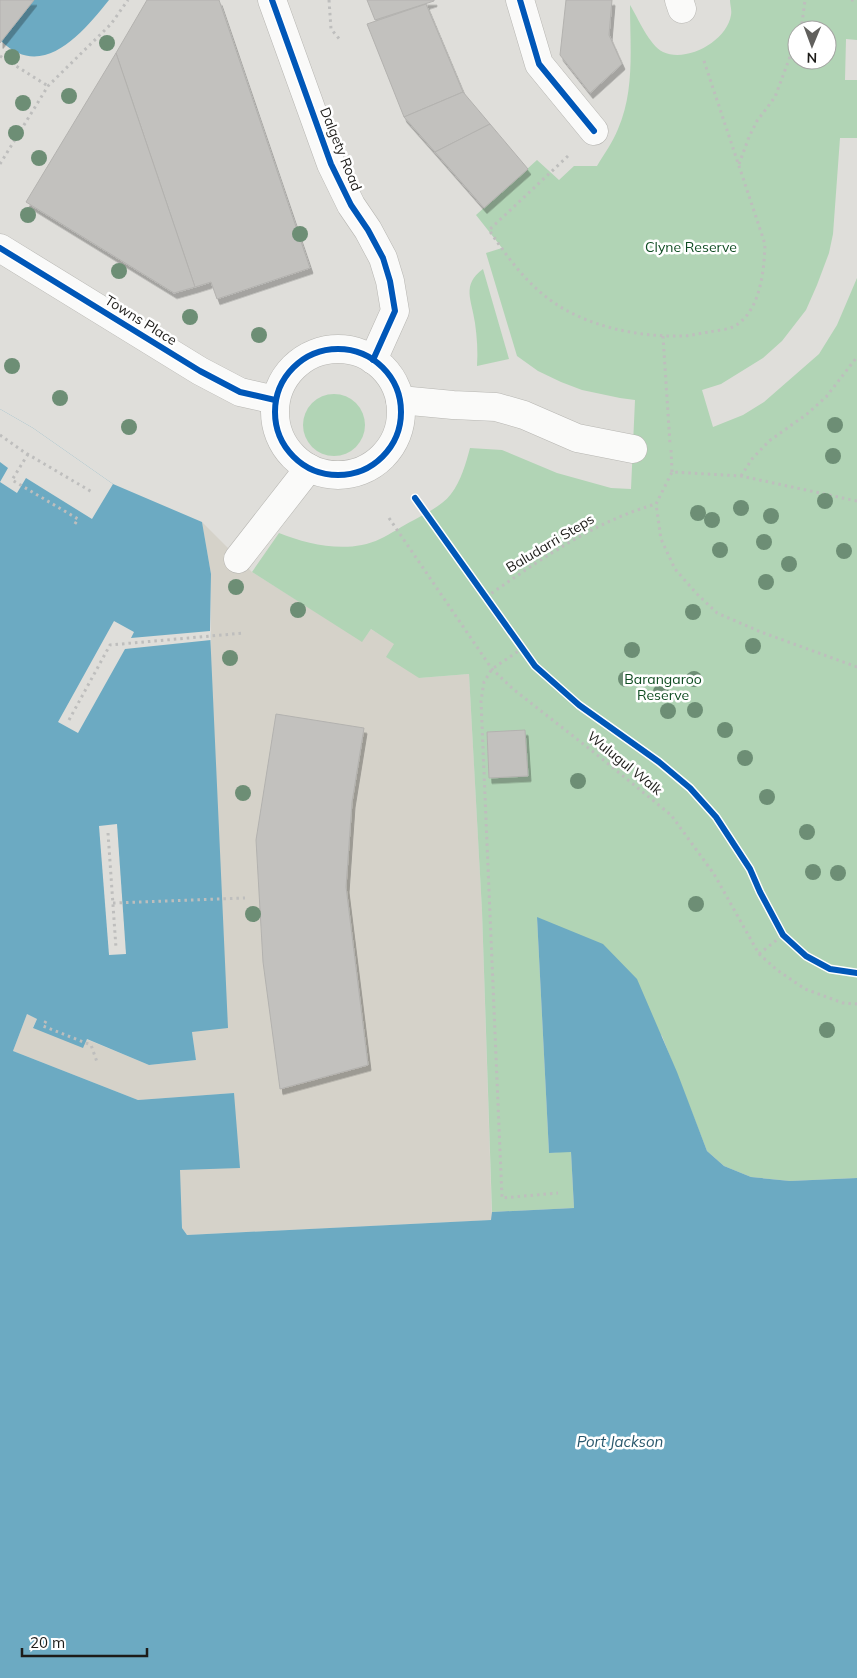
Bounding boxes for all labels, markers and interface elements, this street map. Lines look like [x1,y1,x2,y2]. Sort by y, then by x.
north arrow [787,20,837,70]
text: N [806,49,817,67]
street label: Dalgety Road [316,105,366,193]
park label: Clyne Reserve [645,238,737,256]
street label: Towns Place [102,291,180,349]
street label: Baludarri Steps [503,510,597,576]
park label: Barangaroo Reserve [624,670,702,704]
street label: Wulugul Walk [584,727,667,799]
water label: Port Jackson [577,1432,664,1451]
scale bar [22,1626,148,1658]
text: 20 m [30,1633,65,1652]

